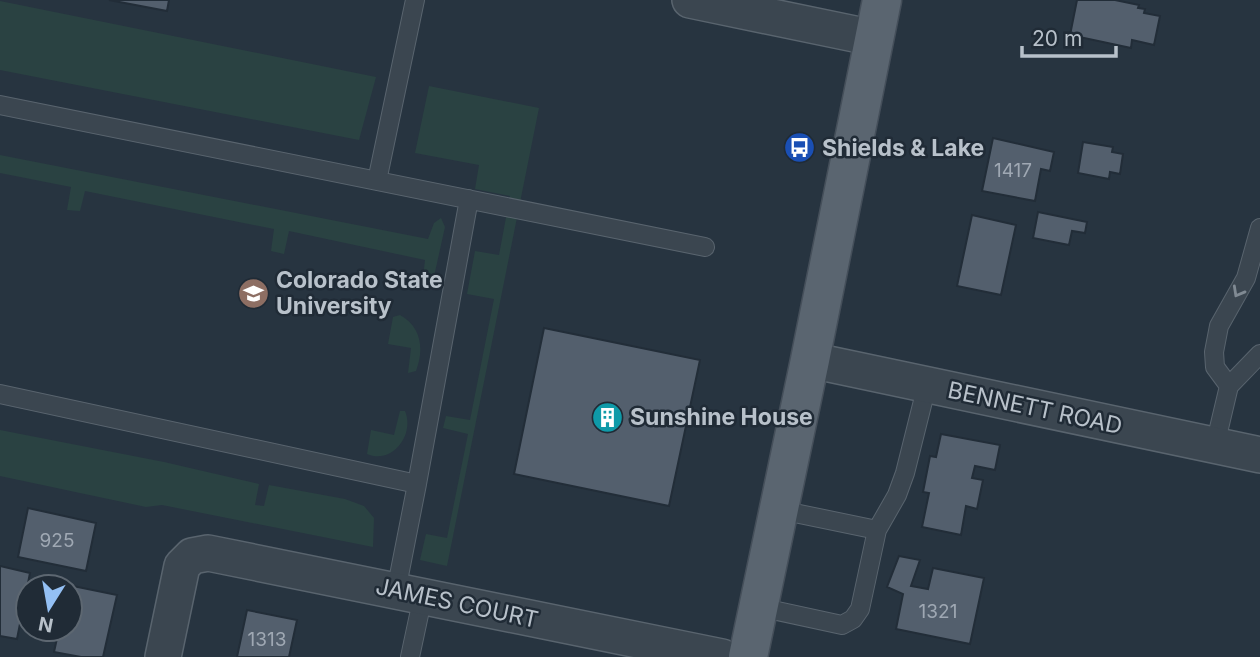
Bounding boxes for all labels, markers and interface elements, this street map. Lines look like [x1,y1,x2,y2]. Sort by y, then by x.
scale bar [1022,14,1116,58]
text: 20 m [1032,26,1082,51]
bus stop icon: Shields & Lake [782,131,816,165]
place label: Shields & Lake [822,134,984,162]
house number: 1417 [994,159,1032,182]
place label: Colorado State University [276,266,443,320]
school or university icon: Colorado State University [236,276,270,310]
one-way arrow [1233,285,1246,297]
street label: BENNETT ROAD [945,376,1125,440]
building icon: Sunshine House [590,400,624,434]
place label: Sunshine House [630,403,813,431]
house number: 925 [40,529,74,552]
street label: JAMES COURT [373,572,541,634]
north arrow [14,573,84,643]
house number: 1321 [919,600,957,623]
text: N [37,612,55,637]
house number: 1313 [248,628,286,651]

